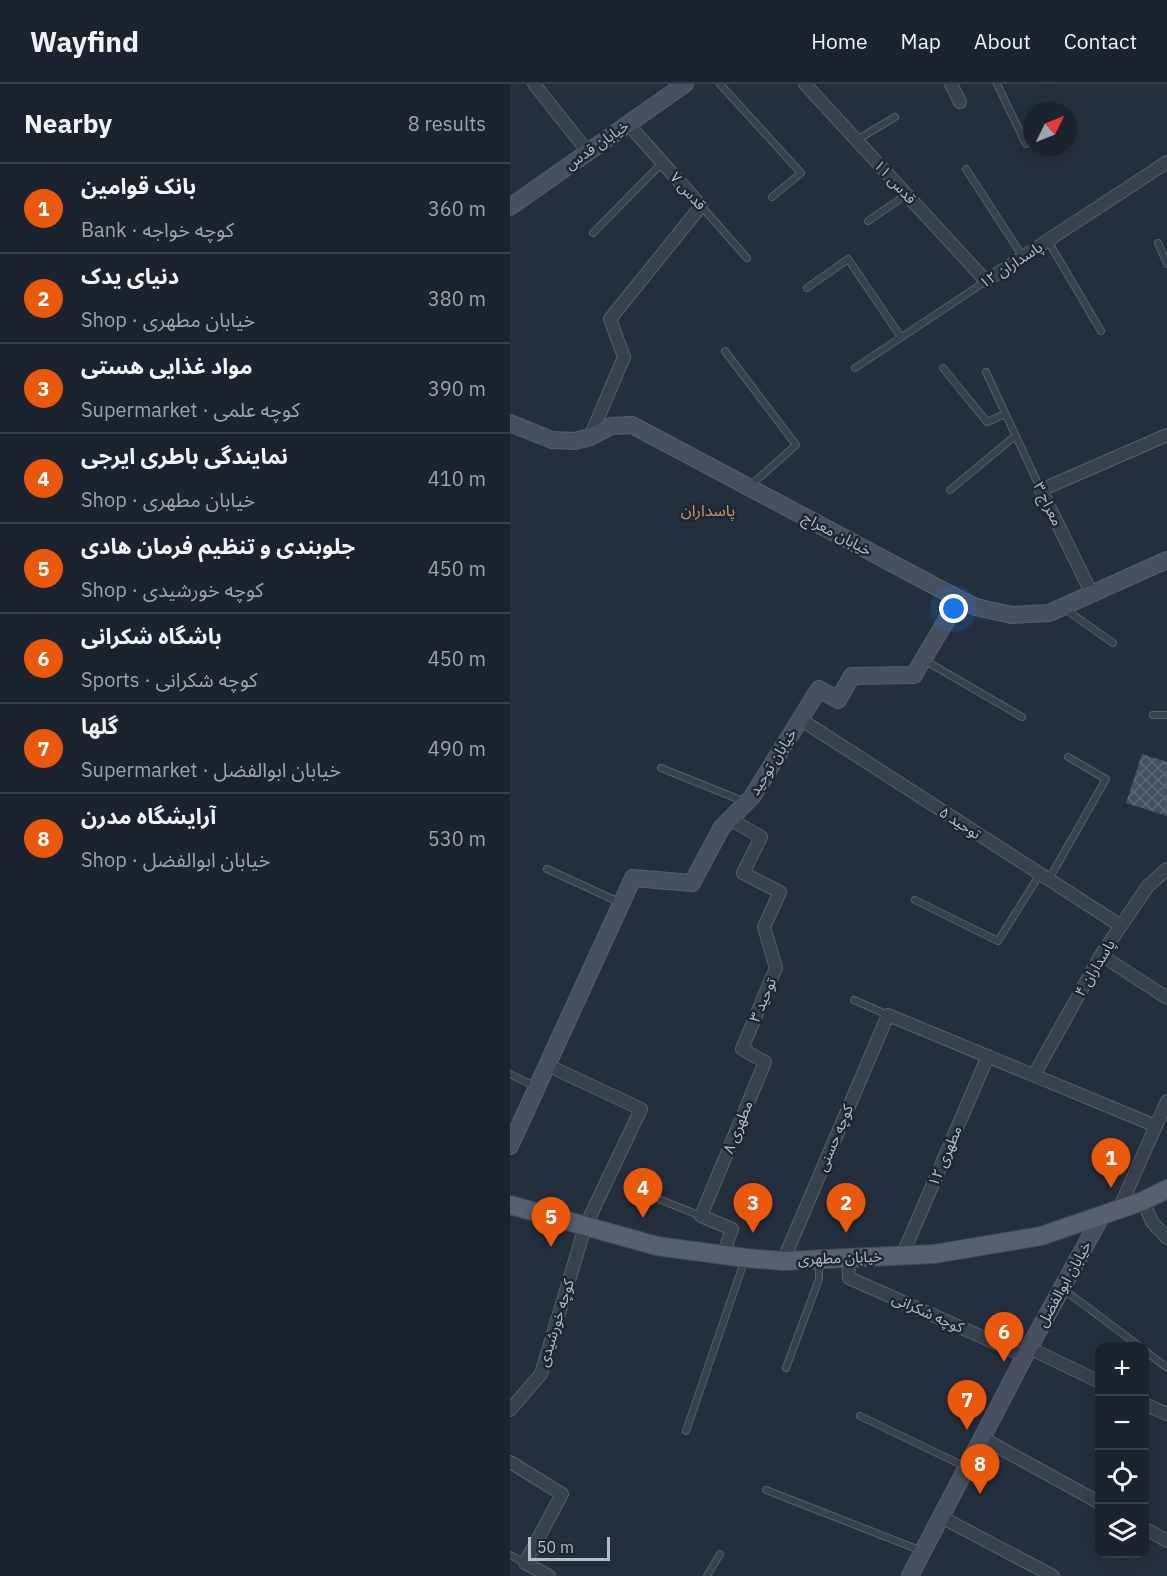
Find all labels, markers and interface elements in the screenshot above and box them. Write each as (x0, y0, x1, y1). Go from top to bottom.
text: Wayfind (30, 23, 139, 60)
text: Home (811, 27, 868, 55)
text: Map (901, 27, 941, 55)
text: About (974, 27, 1031, 55)
text: Contact (1064, 27, 1137, 55)
north arrow (1023, 102, 1077, 156)
text: Nearby (24, 106, 112, 140)
text: 8 results (408, 110, 486, 137)
street label: خیابان قدس (561, 116, 633, 174)
street label: قدس ۱۱ (870, 156, 921, 208)
street label: قدس ۷ (666, 168, 711, 214)
text: بانک قوامین (81, 171, 196, 200)
text: 1 (38, 195, 50, 222)
text: 360 m (428, 195, 486, 222)
text: Bank · کوچه خواجه (81, 216, 234, 243)
street label: پاسداران ۱۲ (975, 237, 1047, 293)
text: دنیای یدک (81, 261, 179, 290)
text: 2 (38, 285, 50, 312)
text: 380 m (428, 285, 486, 312)
text: Shop · خیابان مطهری (81, 306, 255, 333)
text: مواد غذایی هستی (81, 351, 253, 380)
text: 3 (38, 375, 50, 402)
text: 390 m (428, 375, 486, 402)
text: Supermarket · کوچه علمی (81, 396, 300, 423)
text: نمایندگی باطری ایرجی (81, 441, 288, 470)
text: 4 (38, 465, 50, 492)
text: 410 m (428, 465, 486, 492)
street label: معراج ۳ (1027, 479, 1067, 530)
text: Shop · خیابان مطهری (81, 486, 255, 513)
district label: پاسداران (681, 500, 735, 521)
street label: خیابان معراج (798, 507, 875, 562)
text: جلوبندی و تنظیم فرمان هادی (81, 531, 355, 560)
text: 5 (38, 555, 50, 582)
text: 450 m (428, 555, 486, 582)
text: Shop · کوچه خورشیدی (81, 576, 264, 603)
your location (939, 594, 968, 623)
text: باشگاه شکرانی (81, 621, 222, 650)
text: 6 (38, 645, 50, 672)
text: 450 m (428, 645, 486, 672)
text: Sports · کوچه شکرانی (81, 666, 258, 693)
text: گلها (81, 711, 118, 740)
street label: خیابان توحید (745, 725, 801, 799)
text: 7 (38, 735, 50, 762)
text: 490 m (428, 735, 486, 762)
text: Supermarket · خیابان ابوالفضل (81, 756, 341, 783)
text: آرایشگاه مدرن (81, 801, 216, 830)
street label: توحید ۵ (936, 802, 985, 843)
text: 8 (38, 825, 50, 852)
text: 530 m (428, 825, 486, 852)
text: Shop · خیابان ابوالفضل (81, 846, 270, 873)
street label: پاسداران ۴ (1070, 936, 1120, 1000)
street label: توحید ۳ (745, 975, 780, 1025)
street label: مطهری ۸ (718, 1097, 757, 1156)
street label: کوچه حسنی (812, 1101, 858, 1174)
street label: مطهری ۱۲ (923, 1123, 966, 1189)
pin: 1 (1092, 1138, 1130, 1188)
pin: 4 (624, 1168, 662, 1218)
pin: 3 (734, 1184, 772, 1233)
pin: 2 (826, 1184, 866, 1233)
pin: 5 (532, 1198, 570, 1247)
street label: خیابان ابوالفضل (1032, 1237, 1095, 1330)
street label: خیابان مطهری (797, 1247, 883, 1268)
street label: کوچه خورشیدی (533, 1276, 579, 1369)
street label: کوچه شکرانی (889, 1288, 968, 1338)
pin: 6 (984, 1312, 1024, 1362)
map controls (1095, 1342, 1149, 1558)
button: + (1095, 1342, 1149, 1396)
pin: 7 (948, 1380, 986, 1430)
button: − (1095, 1396, 1149, 1450)
pin: 8 (960, 1444, 1000, 1494)
button: locate (1095, 1450, 1149, 1504)
button: layers (1095, 1504, 1149, 1558)
scale bar (528, 1534, 610, 1562)
text: 50 m (537, 1537, 574, 1557)

